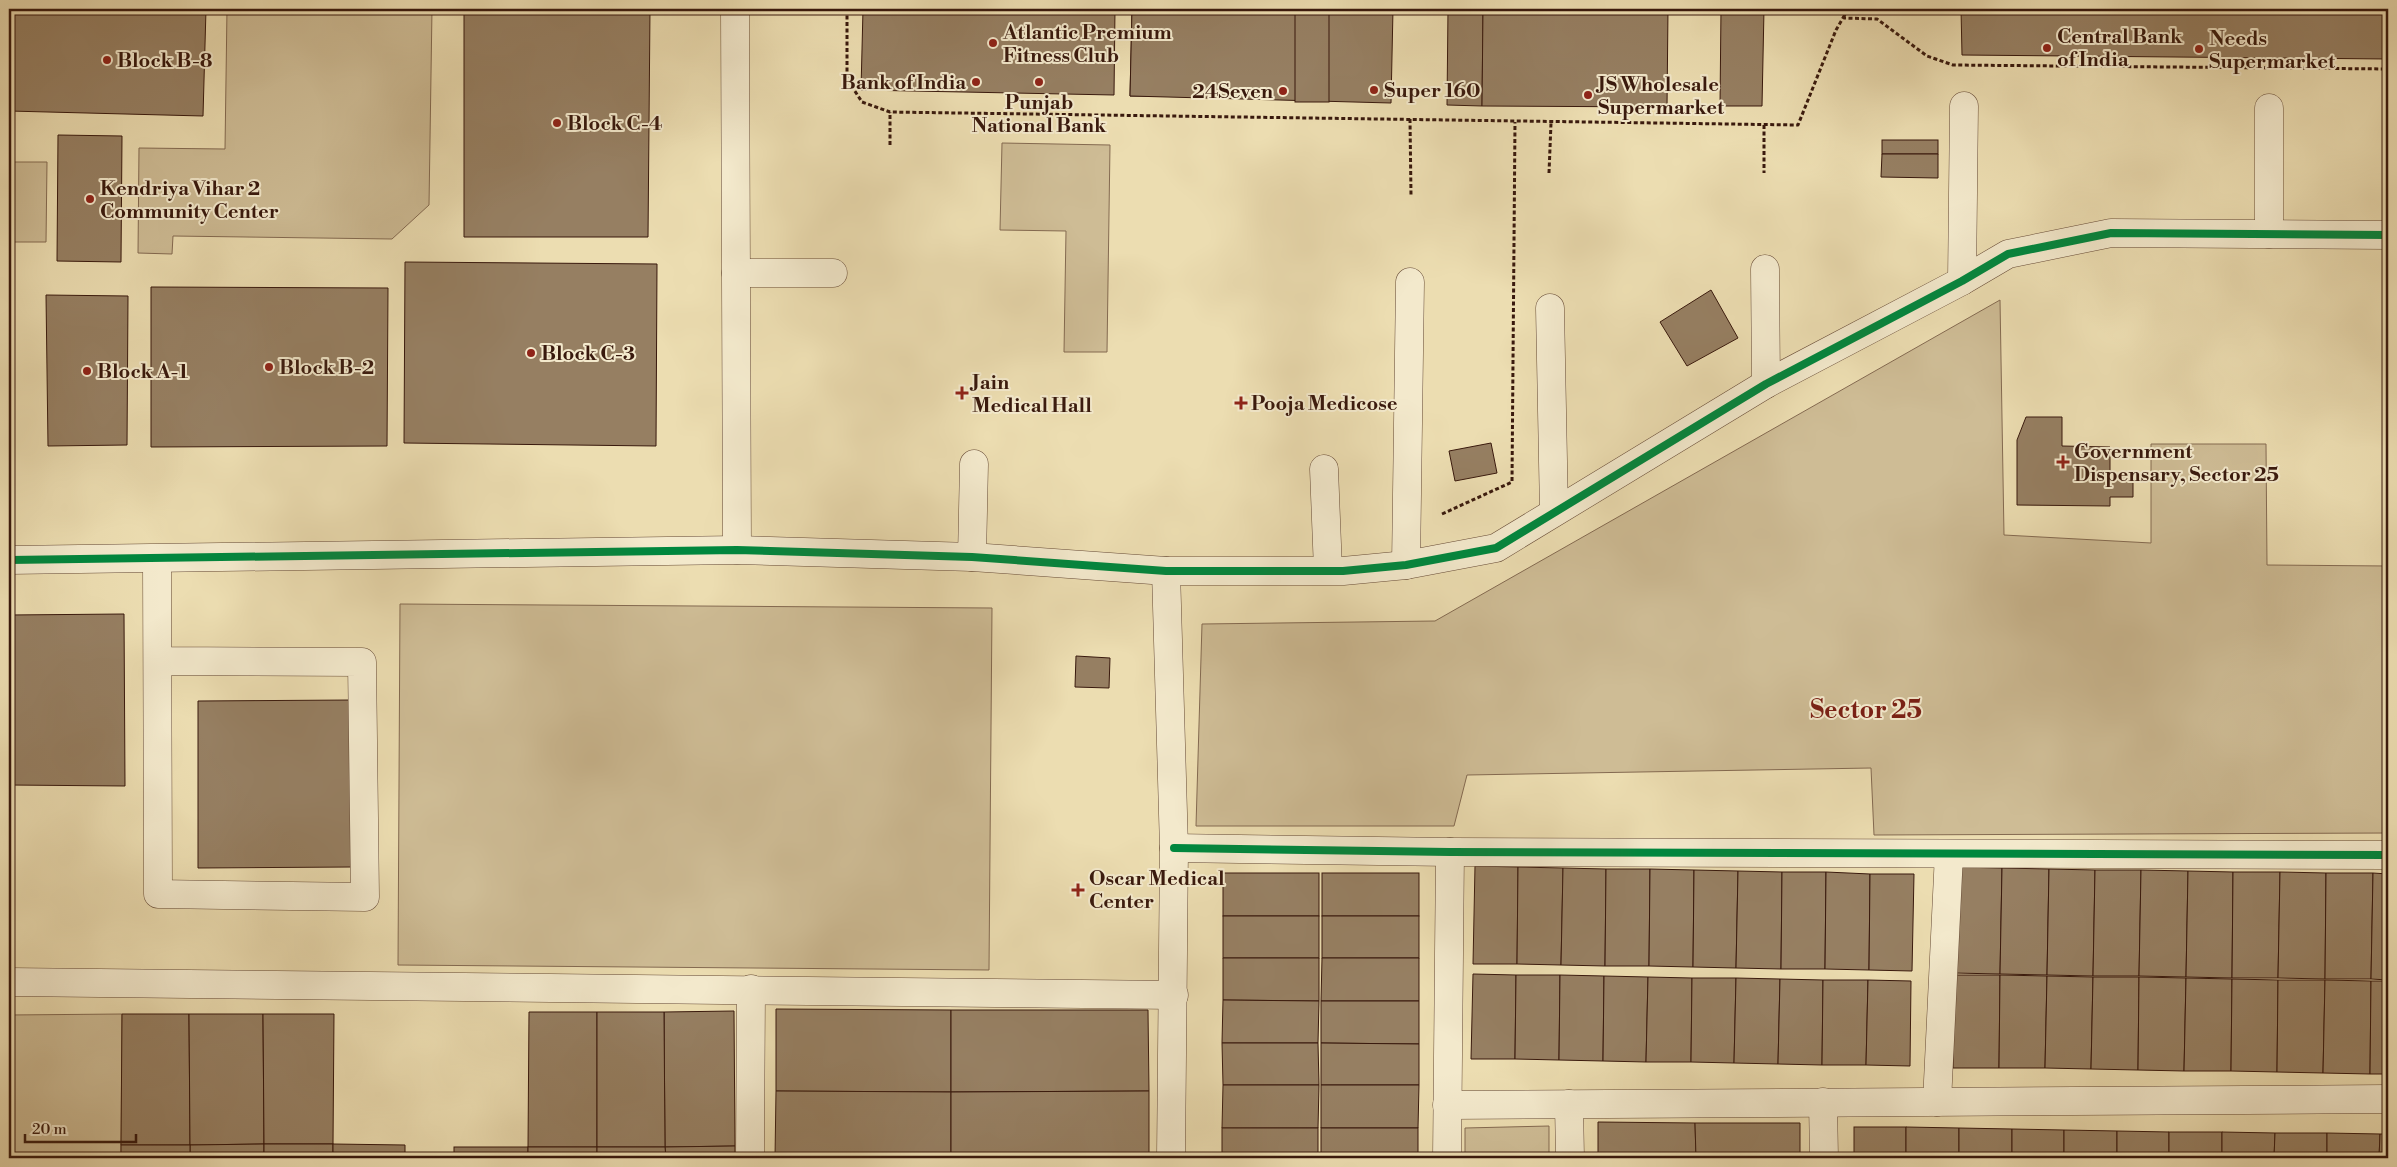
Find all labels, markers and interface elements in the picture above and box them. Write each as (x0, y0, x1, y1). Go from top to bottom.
place label: Atlantic Premium Fitness Club (1002, 21, 1172, 69)
place label: Central Bank of India (2057, 25, 2183, 73)
place label: Needs Supermarket (2209, 27, 2336, 75)
marker: Atlantic Premium Fitness Club (987, 37, 999, 49)
marker: Central Bank of India (2041, 42, 2053, 54)
marker: Needs Supermarket (2193, 43, 2205, 55)
place label: Block B-8 (117, 49, 213, 74)
marker: Block B-8 (101, 54, 113, 66)
place label: Bank of India (841, 71, 966, 96)
place label: JS Wholesale Supermarket (1595, 73, 1725, 121)
marker: Bank of India (970, 76, 982, 88)
marker: Punjab National Bank (1033, 76, 1045, 88)
place label: Super 160 (1384, 79, 1480, 104)
place label: 24Seven (1192, 80, 1274, 105)
marker: Super 160 (1368, 84, 1380, 96)
marker: 24Seven (1277, 85, 1289, 97)
marker: JS Wholesale Supermarket (1582, 89, 1594, 101)
place label: Punjab National Bank (972, 91, 1107, 139)
place label: Block C-4 (567, 112, 662, 137)
marker: Block C-4 (551, 117, 563, 129)
place label: Kendriya Vihar 2 Community Center (100, 177, 279, 225)
marker: Kendriya Vihar 2 Community Center (84, 193, 96, 205)
place label: Block C-3 (541, 342, 635, 367)
marker: Block C-3 (525, 347, 537, 359)
place label: Block B-2 (279, 356, 374, 381)
place label: Block A-1 (97, 360, 188, 385)
marker: Block B-2 (263, 361, 275, 373)
marker: Block A-1 (81, 365, 93, 377)
place label: Jain Medical Hall (969, 371, 1092, 419)
marker: Jain Medical Hall (956, 387, 968, 399)
place label: Pooja Medicose (1251, 392, 1398, 417)
marker: Pooja Medicose (1235, 397, 1247, 409)
place label: Government Dispensary, Sector 25 (2074, 440, 2279, 488)
marker: Government Dispensary, Sector 25 (2056, 455, 2070, 469)
district label: Sector 25 (1810, 695, 1922, 726)
place label: Oscar Medical Center (1089, 867, 1225, 915)
marker: Oscar Medical Center (1071, 883, 1085, 897)
scale bar (25, 1112, 136, 1144)
text: 20 m (32, 1120, 67, 1139)

